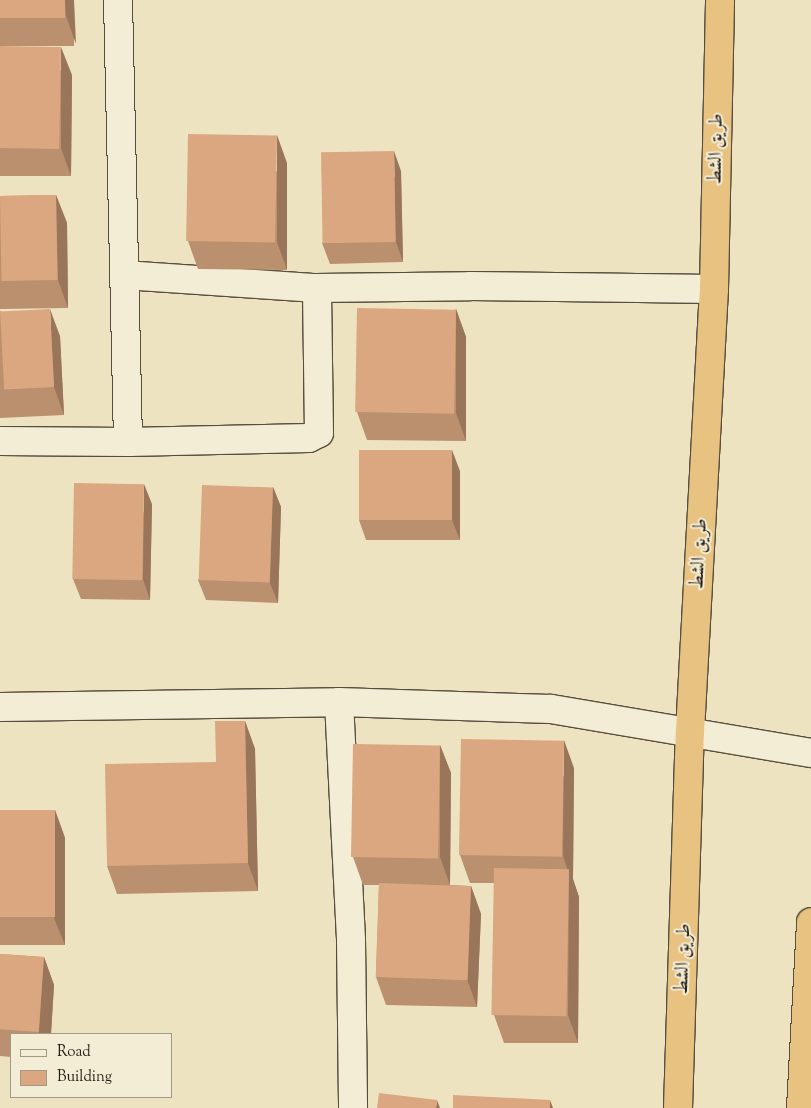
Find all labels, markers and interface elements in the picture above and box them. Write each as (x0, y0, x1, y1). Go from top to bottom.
street label: طريق الشط (705, 113, 729, 185)
street label: طريق الشط (687, 518, 713, 590)
street label: طريق الشط (671, 923, 697, 995)
legend (10, 1033, 172, 1098)
text: Road (57, 1042, 91, 1063)
text: Building (57, 1067, 112, 1088)

